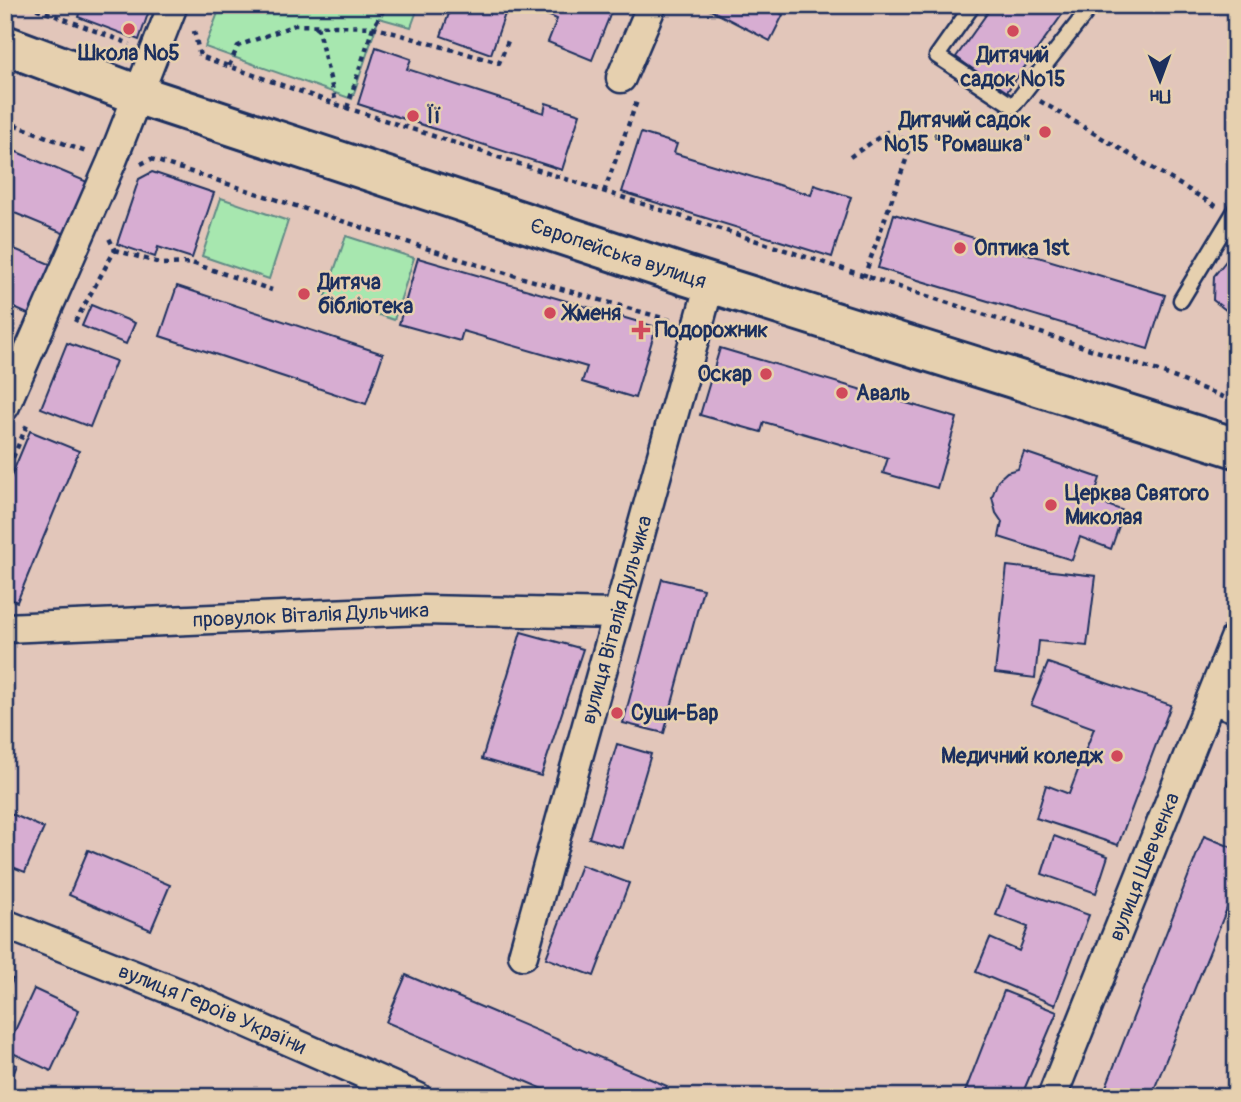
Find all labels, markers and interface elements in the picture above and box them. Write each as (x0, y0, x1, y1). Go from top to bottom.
marker: Школа №5 (121, 21, 137, 37)
marker: Дитячий садок №15 (1005, 23, 1021, 39)
place label: Школа №5 (77, 40, 180, 67)
place label: Дитячий садок №15 (960, 42, 1065, 93)
north arrow (1126, 46, 1196, 116)
text: Пн (1150, 84, 1171, 108)
place label: Її (426, 103, 441, 130)
place label: Дитячий садок №15 "Ромашка" (884, 107, 1031, 158)
marker: Її (405, 108, 421, 124)
marker: Дитячий садок №15 "Ромашка" (1037, 124, 1053, 140)
street label: Європейська вулиця (527, 212, 710, 295)
place label: Оптика 1st (974, 235, 1070, 262)
marker: Оптика 1st (952, 240, 968, 256)
place label: Дитяча бібліотека (316, 269, 414, 320)
marker: Дитяча бібліотека (296, 286, 312, 302)
place label: Жменя (560, 300, 621, 327)
marker: Жменя (542, 305, 558, 321)
place label: Подорожник (655, 317, 768, 344)
marker: Подорожник (633, 322, 649, 338)
place label: Оскар (697, 361, 752, 388)
marker: Оскар (758, 366, 774, 382)
place label: Аваль (856, 380, 910, 407)
marker: Аваль (834, 385, 850, 401)
place label: Церква Святого Миколая (1065, 480, 1210, 531)
marker: Церква Святого Миколая (1043, 497, 1059, 513)
street label: вулиця Віталія Дульчика (574, 512, 658, 727)
street label: провулок Віталія Дульчика (192, 596, 429, 633)
place label: Суши-Бар (631, 700, 718, 727)
marker: Суши-Бар (609, 705, 625, 721)
place label: Медичний коледж (941, 743, 1104, 770)
marker: Медичний коледж (1109, 748, 1125, 764)
street label: вулиця Шевченка (1102, 789, 1186, 945)
street label: вулиця Героїв України (115, 957, 310, 1060)

